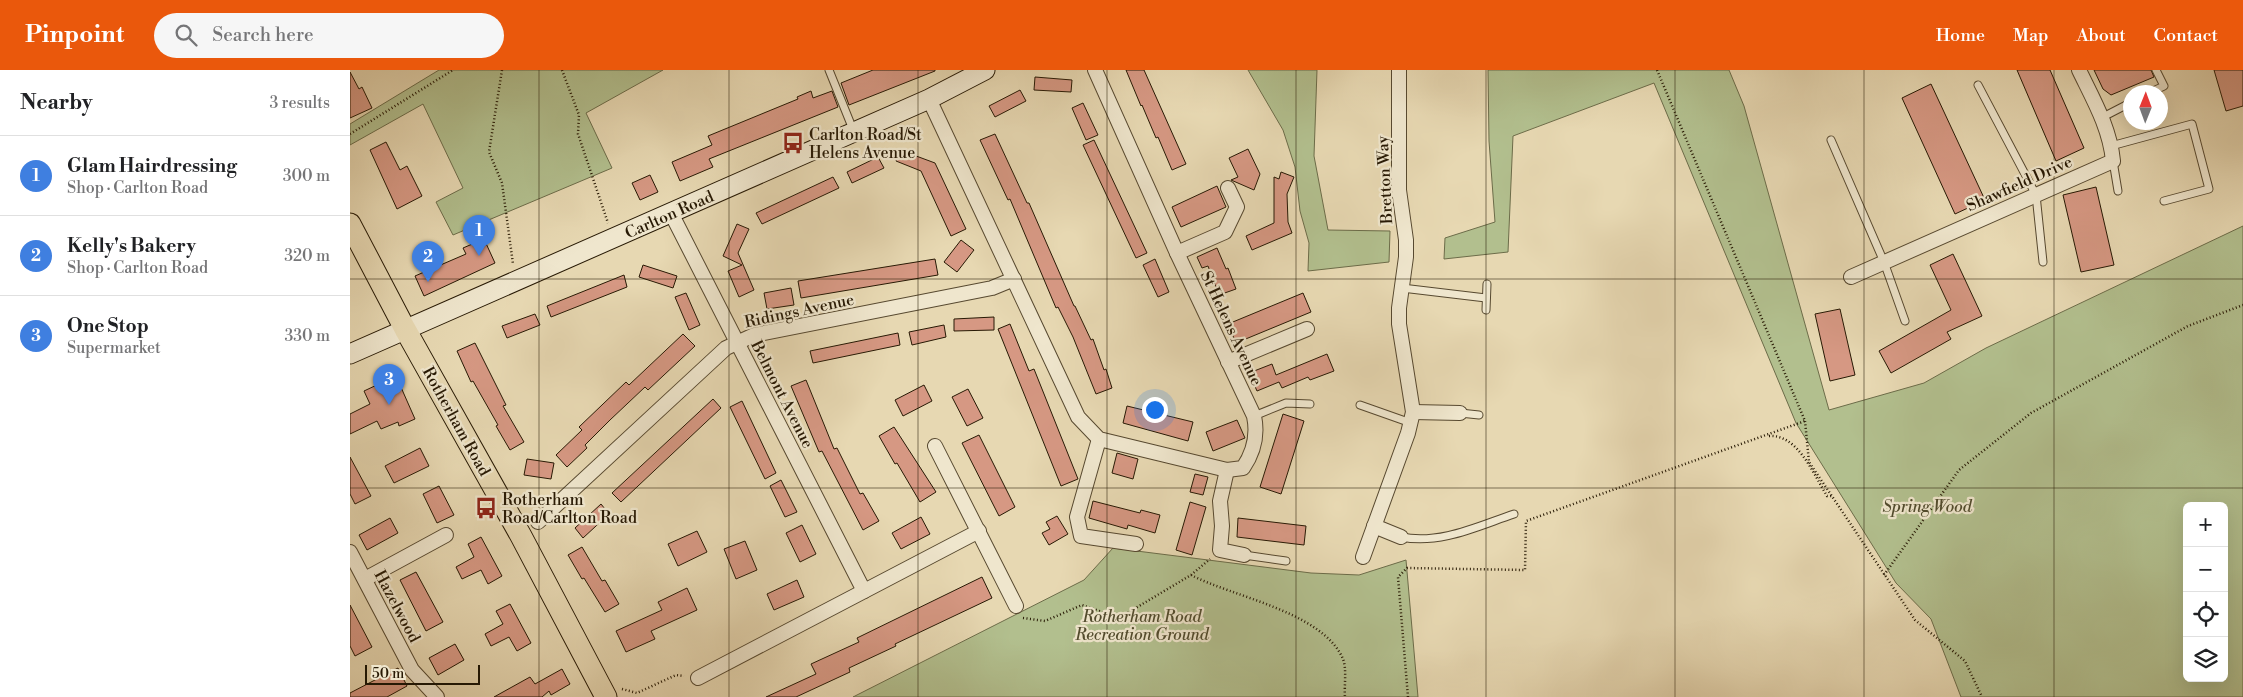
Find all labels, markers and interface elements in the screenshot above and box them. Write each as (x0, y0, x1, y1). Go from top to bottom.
search box (154, 13, 504, 58)
text: Pinpoint (25, 20, 124, 50)
icon: search (172, 21, 200, 49)
text: Search here (212, 23, 314, 47)
text: Home (1936, 24, 1985, 47)
text: Map (2013, 24, 2049, 47)
text: About (2077, 24, 2126, 47)
text: Contact (2154, 24, 2218, 47)
north arrow (2123, 85, 2168, 130)
text: Nearby (20, 90, 93, 116)
text: 3 results (269, 93, 330, 113)
place label: Carlton Road/St Helens Avenue (809, 125, 922, 163)
bus stop icon: Carlton Road/St Helens Avenue (780, 130, 806, 156)
street label: Bretton Way (1373, 135, 1397, 226)
street label: Shawfield Drive (1964, 152, 2075, 216)
text: Glam Hairdressing (67, 154, 237, 178)
text: 1 (32, 166, 40, 186)
text: 300 m (283, 166, 330, 186)
text: Shop · Carlton Road (67, 178, 208, 198)
street label: Carlton Road (622, 186, 717, 243)
pin: 1 (463, 215, 495, 256)
text: Kelly's Bakery (67, 234, 196, 258)
pin: 2 (412, 241, 444, 282)
text: 2 (31, 246, 41, 266)
text: 320 m (284, 246, 330, 266)
text: Shop · Carlton Road (67, 258, 208, 278)
street label: St Helens Avenue (1196, 268, 1266, 389)
street label: Ridings Avenue (743, 290, 856, 332)
text: One Stop (67, 314, 149, 338)
text: 3 (31, 326, 41, 346)
text: 330 m (284, 326, 330, 346)
street label: Belmont Avenue (746, 336, 818, 452)
text: Supermarket (67, 338, 161, 358)
street label: Rotherham Road (418, 363, 494, 480)
pin: 3 (373, 364, 405, 405)
your location (1142, 397, 1168, 423)
place label: Rotherham Road/Carlton Road (502, 490, 637, 528)
bus stop icon: Rotherham Road/Carlton Road (473, 495, 499, 521)
park label: Spring Wood (1882, 497, 1973, 517)
map controls (2183, 502, 2228, 682)
button: + (2183, 502, 2228, 547)
button: − (2183, 547, 2228, 592)
street label: Hazelwood (370, 567, 425, 646)
button: locate (2183, 592, 2228, 637)
park label: Rotherham Road Recreation Ground (1074, 607, 1210, 645)
button: layers (2183, 637, 2228, 682)
scale bar (365, 662, 480, 685)
text: 50 m (372, 665, 404, 683)

